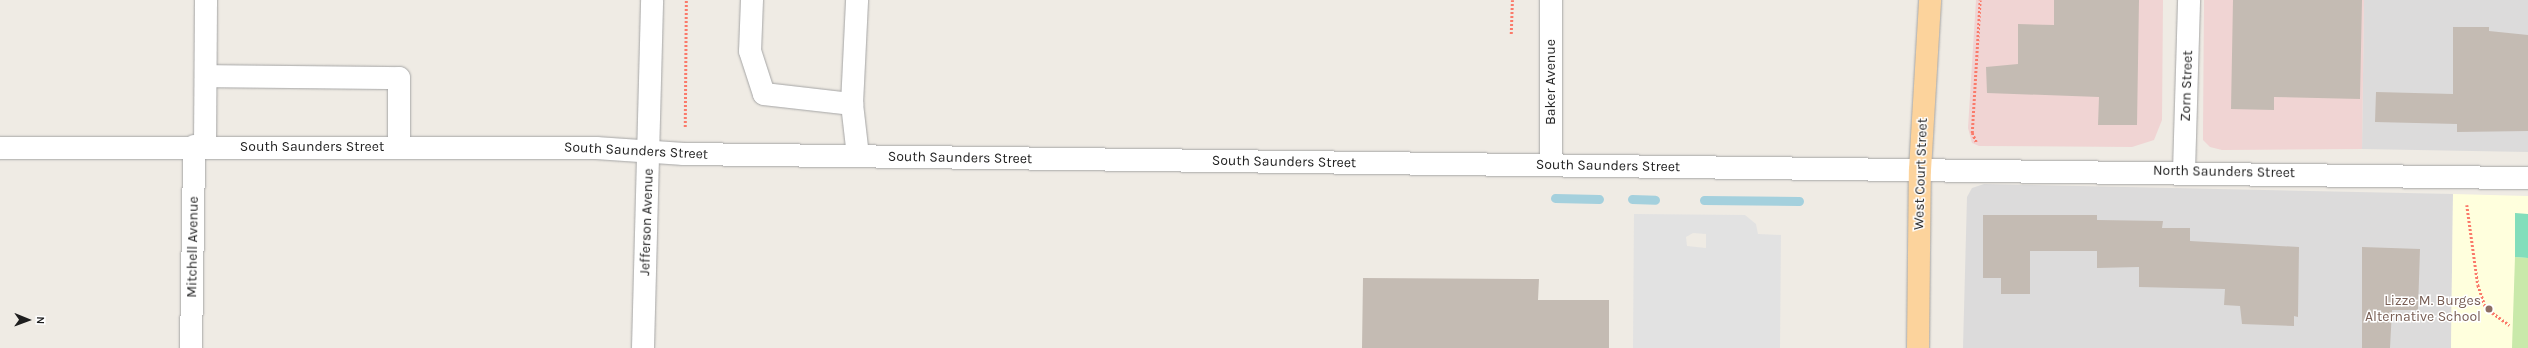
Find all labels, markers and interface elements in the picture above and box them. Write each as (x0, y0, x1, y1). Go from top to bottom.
street label: Baker Avenue (1543, 39, 1559, 125)
street label: Zorn Street (2177, 50, 2197, 122)
street label: West Court Street (1911, 118, 1931, 230)
street label: South Saunders Street (240, 139, 384, 155)
street label: South Saunders Street (563, 139, 709, 163)
street label: South Saunders Street (888, 148, 1032, 168)
street label: South Saunders Street (1212, 152, 1356, 172)
street label: South Saunders Street (1536, 156, 1680, 176)
street label: North Saunders Street (2153, 162, 2295, 182)
street label: Jefferson Avenue (637, 168, 657, 276)
street label: Mitchell Avenue (184, 196, 202, 298)
place label: Lizze M. Burges Alternative School (2365, 293, 2481, 326)
north arrow (8, 300, 48, 340)
marker: Lizze M. Burges Alternative School (2484, 304, 2494, 314)
text: N (34, 316, 47, 324)

